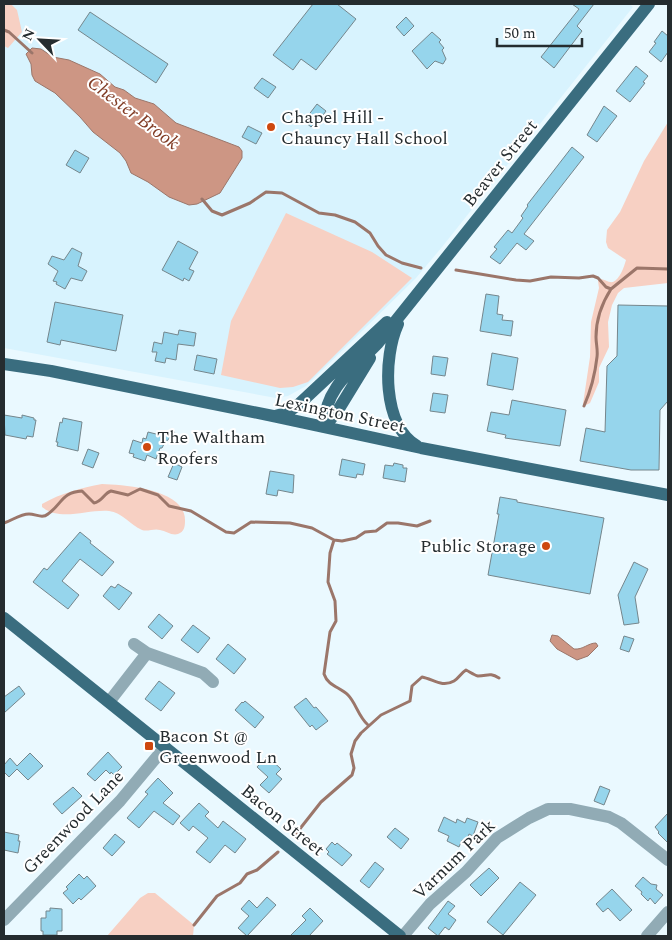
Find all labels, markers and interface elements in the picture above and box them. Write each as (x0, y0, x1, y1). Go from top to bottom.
north arrow (15, 15, 65, 65)
scale bar (497, 15, 582, 47)
text: 50 m (504, 22, 536, 45)
text: N (17, 25, 41, 44)
water label: Chester Brook (81, 69, 185, 158)
place label: Chapel Hill - Chauncy Hall School (281, 104, 448, 152)
street label: Beaver Street (457, 114, 544, 213)
marker: Chapel Hill - Chauncy Hall School (265, 121, 277, 133)
street label: Lexington Street (272, 386, 408, 441)
place label: The Waltham Roofers (157, 424, 265, 472)
marker: The Waltham Roofers (141, 441, 153, 453)
place label: Public Storage (420, 533, 536, 560)
marker: Public Storage (540, 540, 552, 552)
place label: Bacon St @ Greenwood Ln (159, 723, 277, 771)
marker: Bacon St @ Greenwood Ln (143, 740, 155, 752)
street label: Greenwood Lane (16, 764, 130, 881)
street label: Bacon Street (235, 778, 331, 863)
street label: Varnum Park (407, 813, 502, 906)

